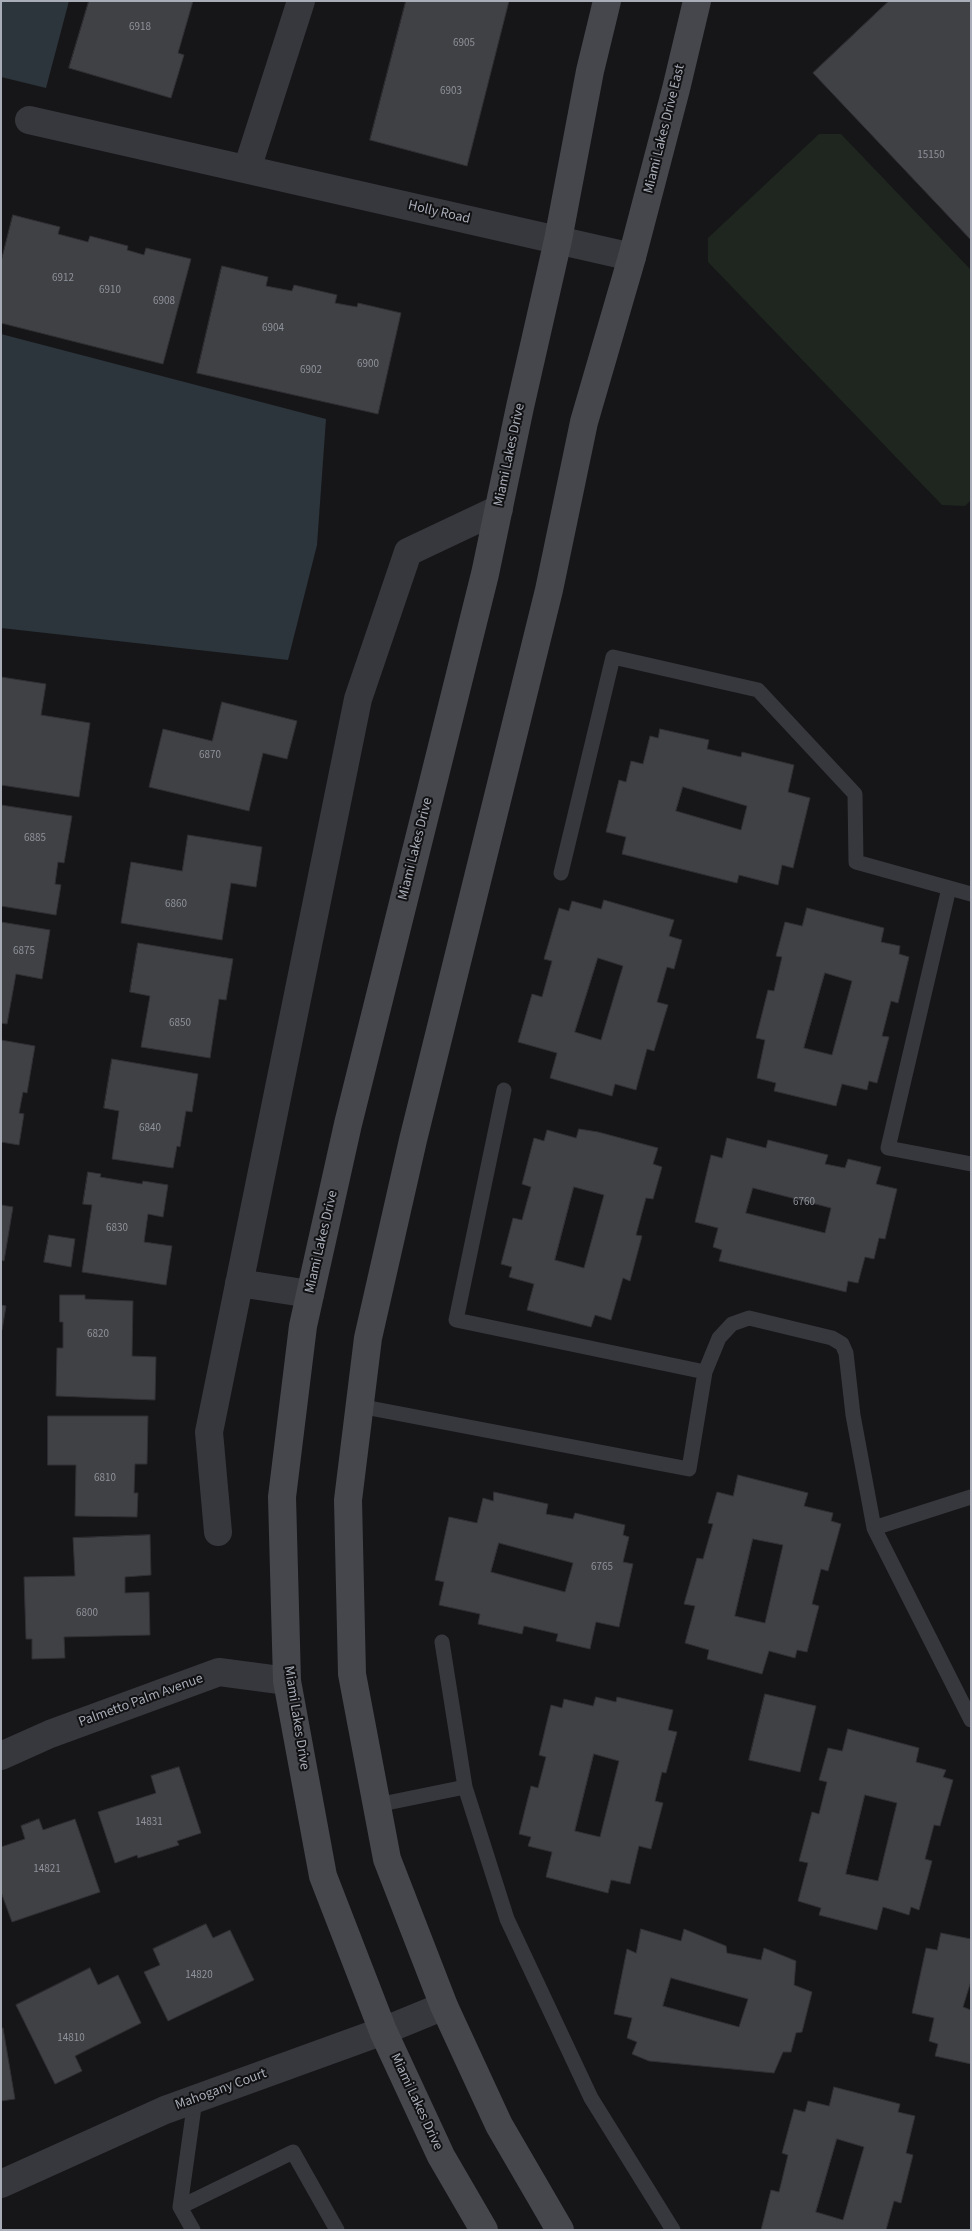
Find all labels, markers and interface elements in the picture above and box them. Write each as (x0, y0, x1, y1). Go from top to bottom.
house number: 6918 (129, 21, 151, 35)
house number: 6905 (453, 37, 475, 51)
street label: Miami Lakes Drive East (641, 63, 689, 195)
house number: 6903 (440, 85, 462, 99)
house number: 15150 (917, 149, 945, 163)
street label: Holly Road (406, 198, 472, 228)
house number: 6912 (52, 272, 74, 286)
house number: 6910 (99, 284, 121, 298)
house number: 6908 (153, 295, 175, 309)
house number: 6904 (262, 322, 284, 336)
house number: 6900 (357, 358, 379, 372)
house number: 6902 (300, 364, 322, 378)
street label: Miami Lakes Drive (491, 402, 529, 508)
house number: 6870 (199, 749, 221, 763)
street label: Miami Lakes Drive (395, 796, 437, 902)
house number: 6885 (24, 832, 46, 846)
house number: 6860 (165, 898, 187, 912)
house number: 6875 (13, 945, 35, 959)
house number: 6850 (169, 1017, 191, 1031)
house number: 6840 (139, 1122, 161, 1136)
street label: Miami Lakes Drive (302, 1189, 342, 1295)
house number: 6760 (793, 1196, 815, 1210)
house number: 6830 (106, 1222, 128, 1236)
house number: 6820 (87, 1328, 109, 1342)
house number: 6810 (94, 1472, 116, 1486)
house number: 6765 (591, 1561, 613, 1575)
house number: 6800 (76, 1607, 98, 1621)
street label: Miami Lakes Drive (279, 1665, 313, 1771)
street label: Palmetto Palm Avenue (76, 1671, 206, 1731)
house number: 14831 (135, 1816, 163, 1830)
house number: 14821 (33, 1863, 61, 1877)
house number: 14820 (185, 1969, 213, 1983)
house number: 14810 (57, 2032, 85, 2046)
street label: Miami Lakes Drive (386, 2051, 446, 2153)
street label: Mahogany Court (173, 2066, 269, 2114)

